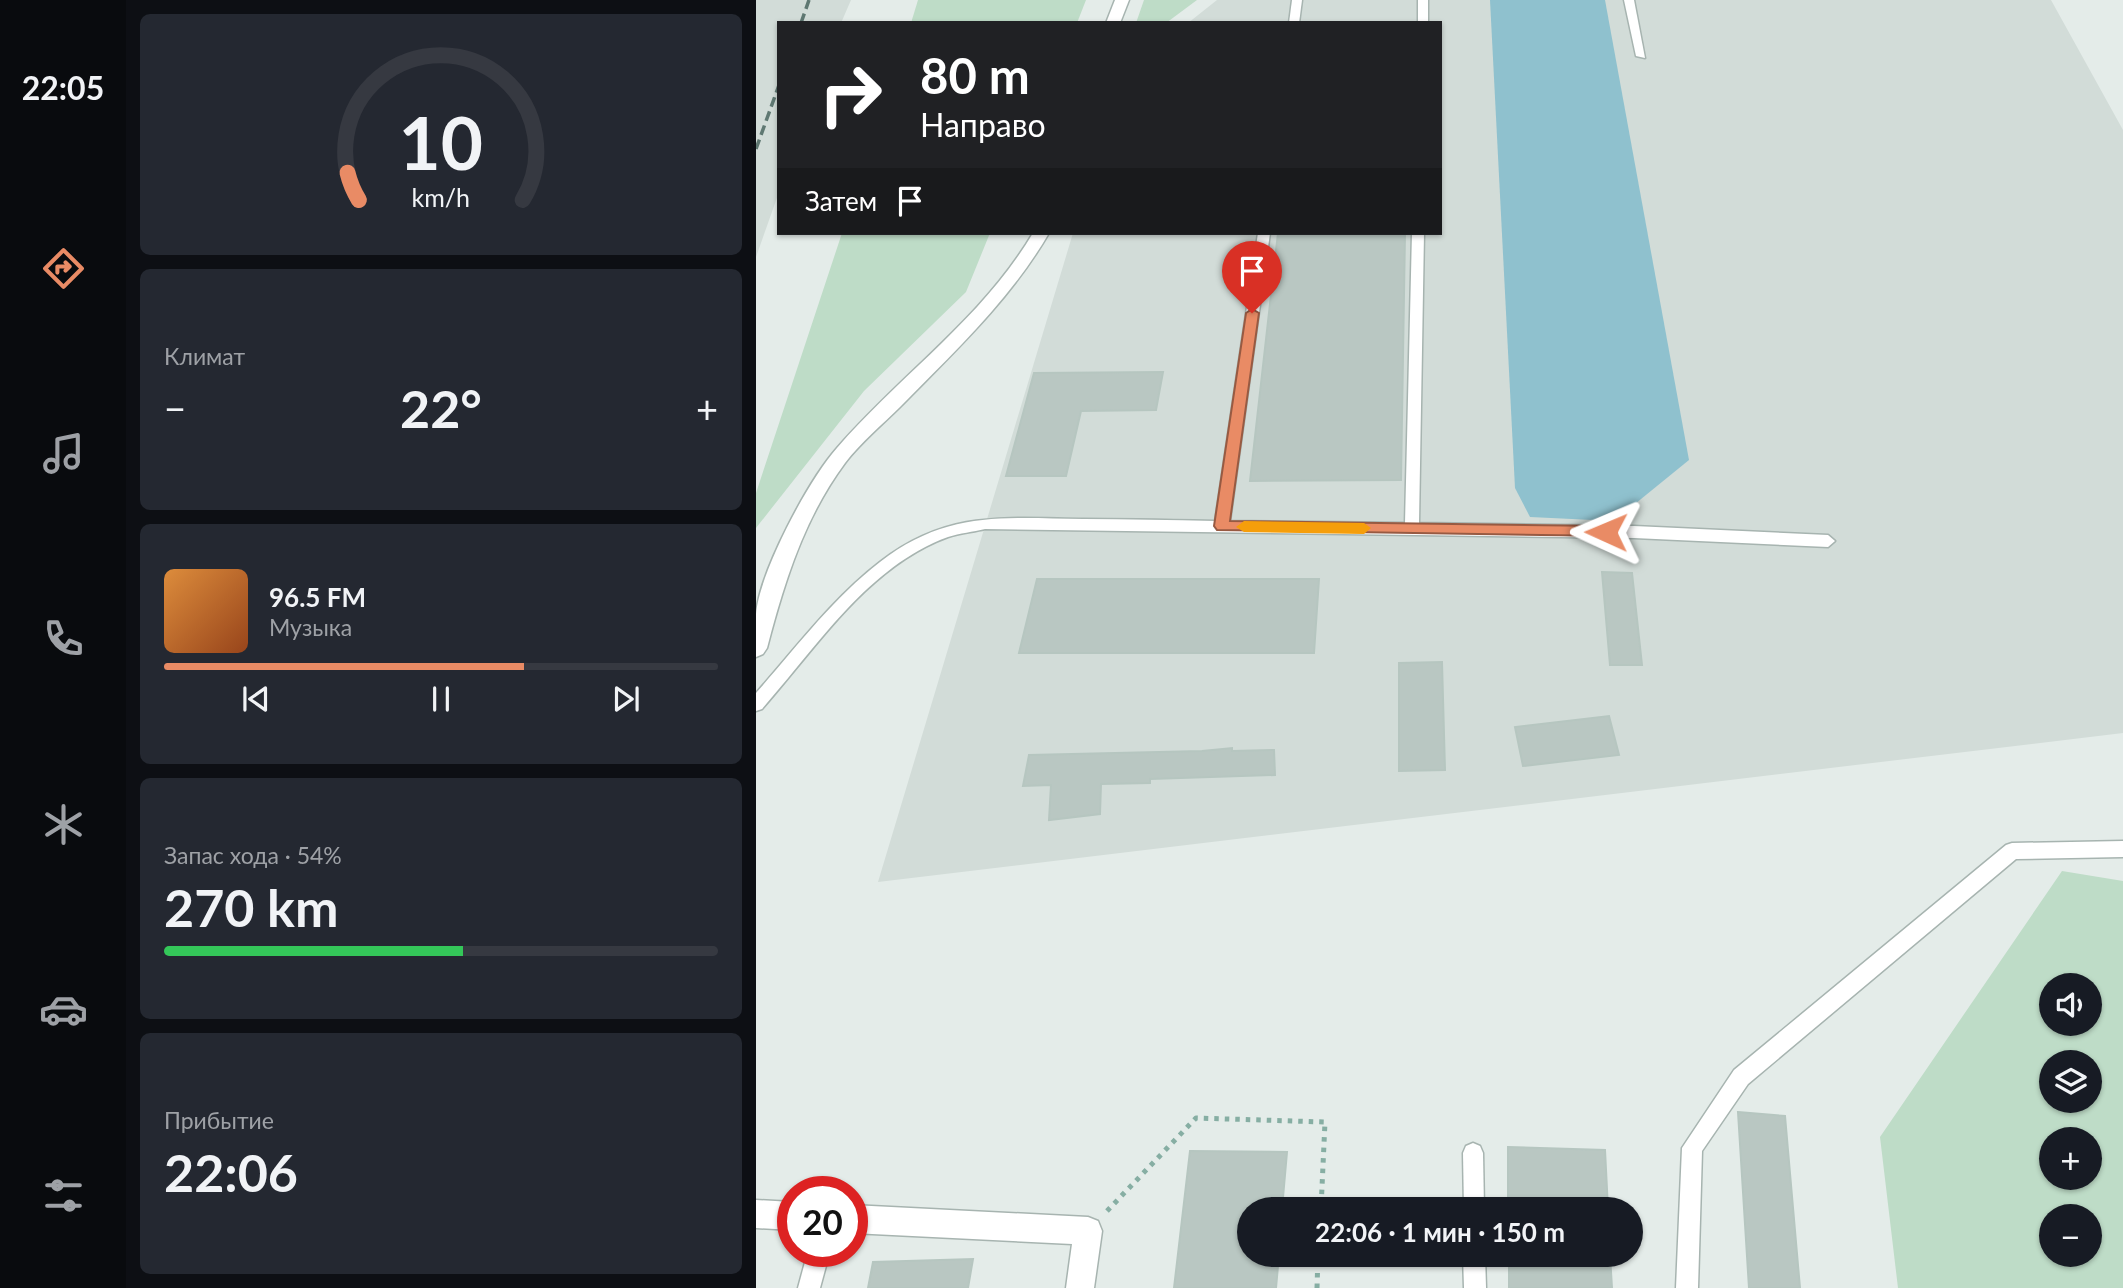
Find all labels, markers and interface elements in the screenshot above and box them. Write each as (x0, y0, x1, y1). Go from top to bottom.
text: 80 m (920, 46, 1030, 104)
icon: right (805, 49, 896, 140)
text: 22:05 (22, 68, 104, 107)
text: 10 (399, 99, 483, 187)
text: Направо (920, 105, 1046, 144)
text: km/h (412, 182, 470, 212)
icon: arrive (891, 182, 929, 220)
text: Затем (805, 185, 877, 217)
pin (1222, 241, 1282, 313)
icon: directions (39, 244, 88, 293)
icon: arrive (1233, 252, 1271, 290)
text: Климат (164, 342, 245, 370)
text: 22° (400, 377, 482, 439)
text: − (164, 385, 186, 431)
text: + (696, 385, 718, 431)
icon: music (39, 429, 88, 478)
position arrow (1569, 495, 1643, 569)
text: 96.5 FM (269, 581, 366, 613)
text: Музыка (269, 613, 352, 641)
icon: phone (39, 614, 88, 663)
icon: previous (237, 680, 275, 718)
icon: pause (422, 680, 460, 718)
icon: next (607, 680, 645, 718)
icon: climate (39, 800, 88, 849)
text: Запас хода · 54% (164, 841, 342, 869)
text: 270 km (164, 876, 338, 938)
map controls (2039, 973, 2102, 1267)
button: sound (2039, 973, 2102, 1036)
icon: car (39, 985, 88, 1034)
button: layers (2039, 1050, 2102, 1113)
text: Прибытие (164, 1106, 274, 1134)
button: + (2039, 1127, 2102, 1190)
text: 22:06 (164, 1141, 298, 1203)
icon: filters (39, 1171, 88, 1220)
speed limit sign: 20 (777, 1176, 868, 1267)
button: − (2039, 1204, 2102, 1267)
text: 22:06 · 1 мин · 150 m (1315, 1216, 1565, 1248)

